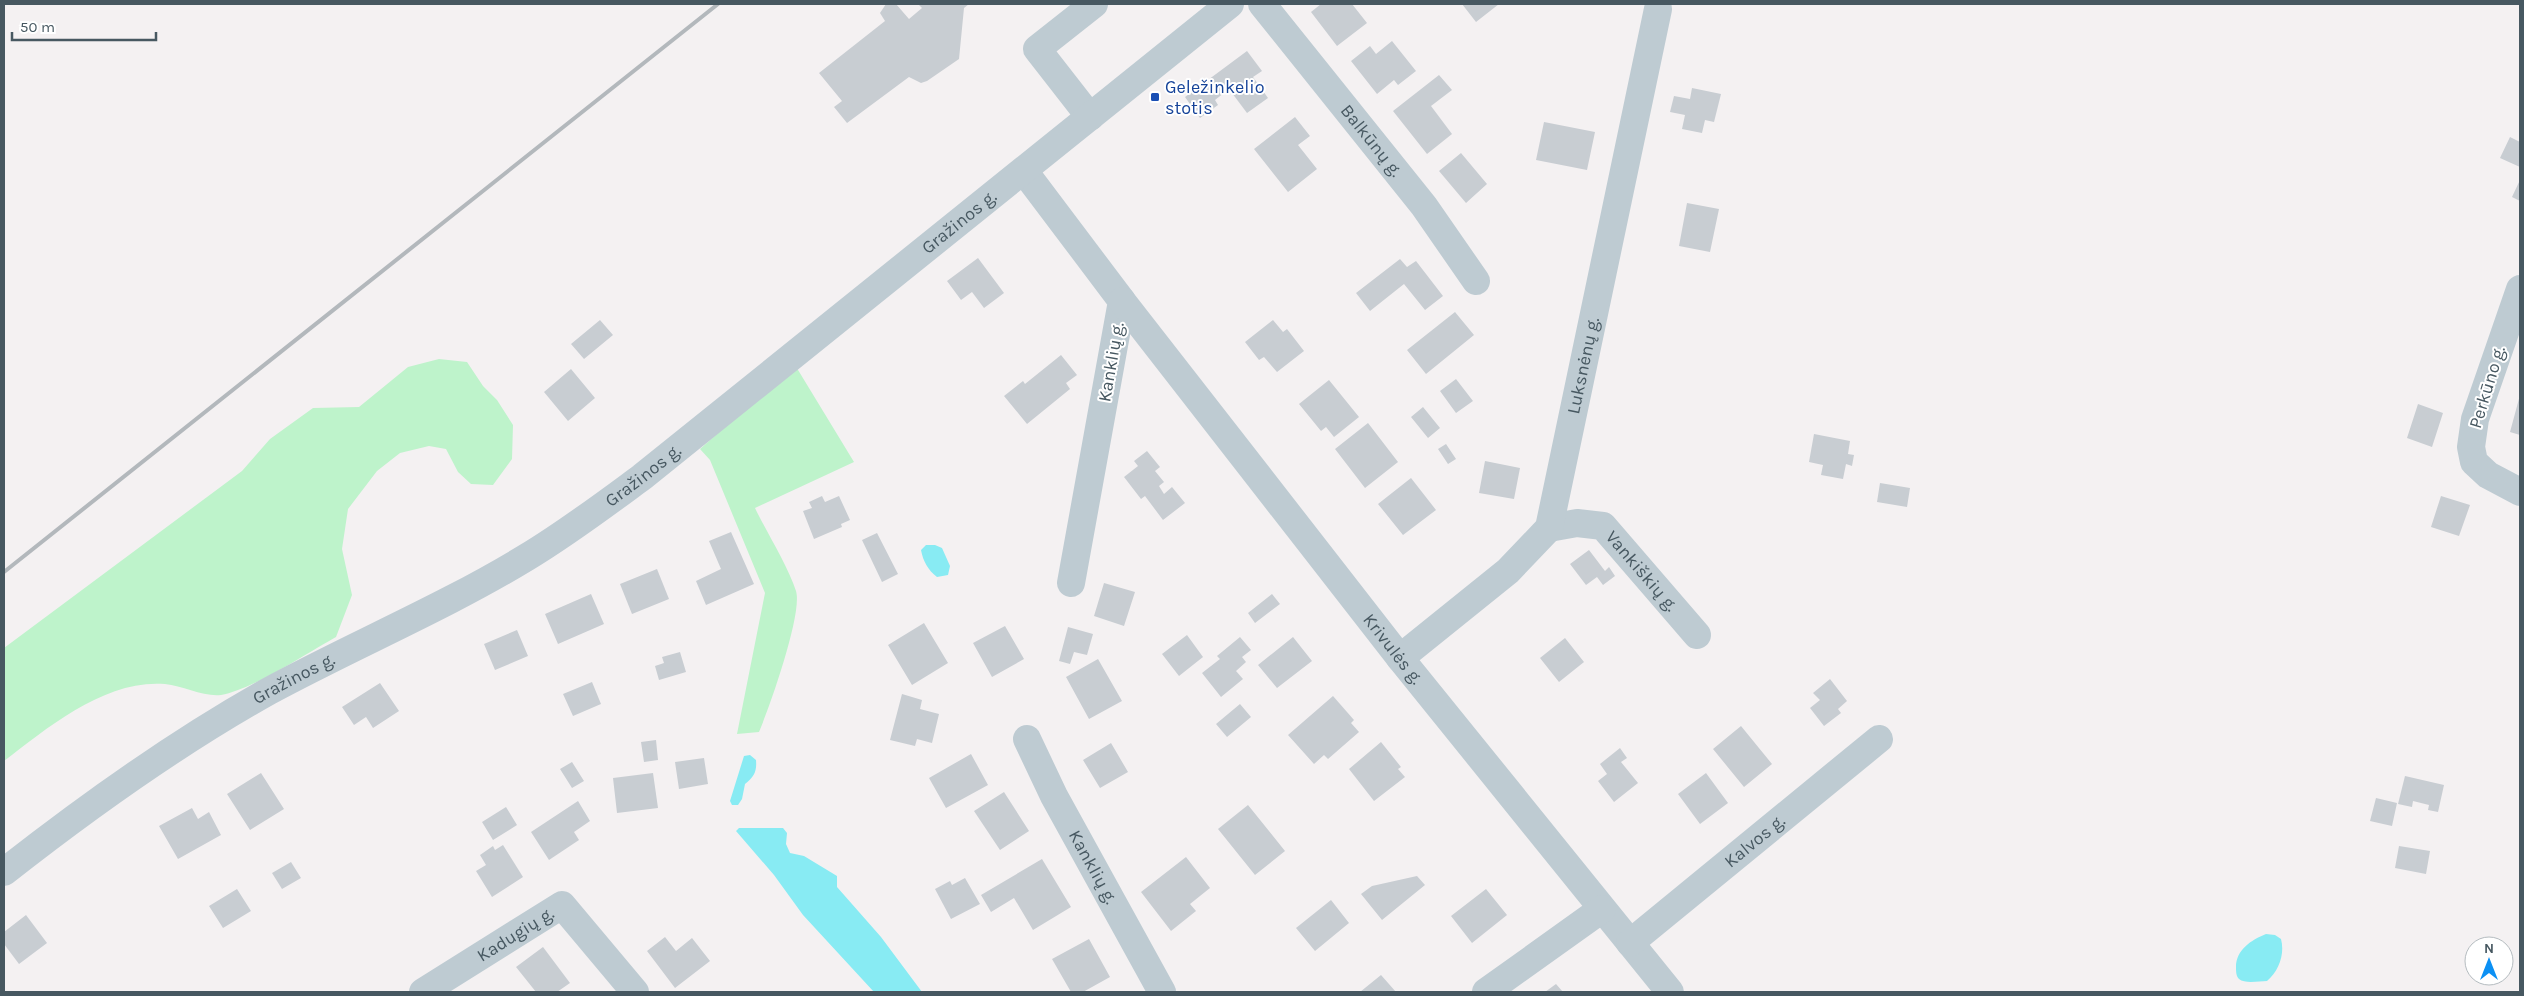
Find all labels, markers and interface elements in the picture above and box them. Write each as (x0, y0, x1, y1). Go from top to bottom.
scale bar (12, 10, 156, 42)
text: 50 m (20, 18, 55, 36)
place label: Geležinkelio stotis (1165, 76, 1265, 119)
marker: Geležinkelio stotis (1149, 91, 1161, 103)
street label: Balkūnų g. (1336, 100, 1407, 181)
street label: Gražinos g. (917, 185, 1001, 259)
street label: Luksnėnų g. (1562, 315, 1604, 416)
street label: Kanklių g. (1093, 320, 1129, 404)
street label: Perkūno g. (2464, 343, 2510, 431)
street label: Gražinos g. (601, 439, 685, 511)
street label: Vankiškių g. (1601, 526, 1683, 616)
street label: Krivulės g. (1358, 609, 1428, 689)
street label: Gražinos g. (249, 648, 338, 709)
street label: Kalvos g. (1720, 810, 1789, 872)
street label: Kanklių g. (1064, 826, 1122, 908)
street label: Kadugių g. (473, 902, 558, 966)
north arrow (2464, 936, 2514, 986)
text: N (2484, 940, 2494, 957)

